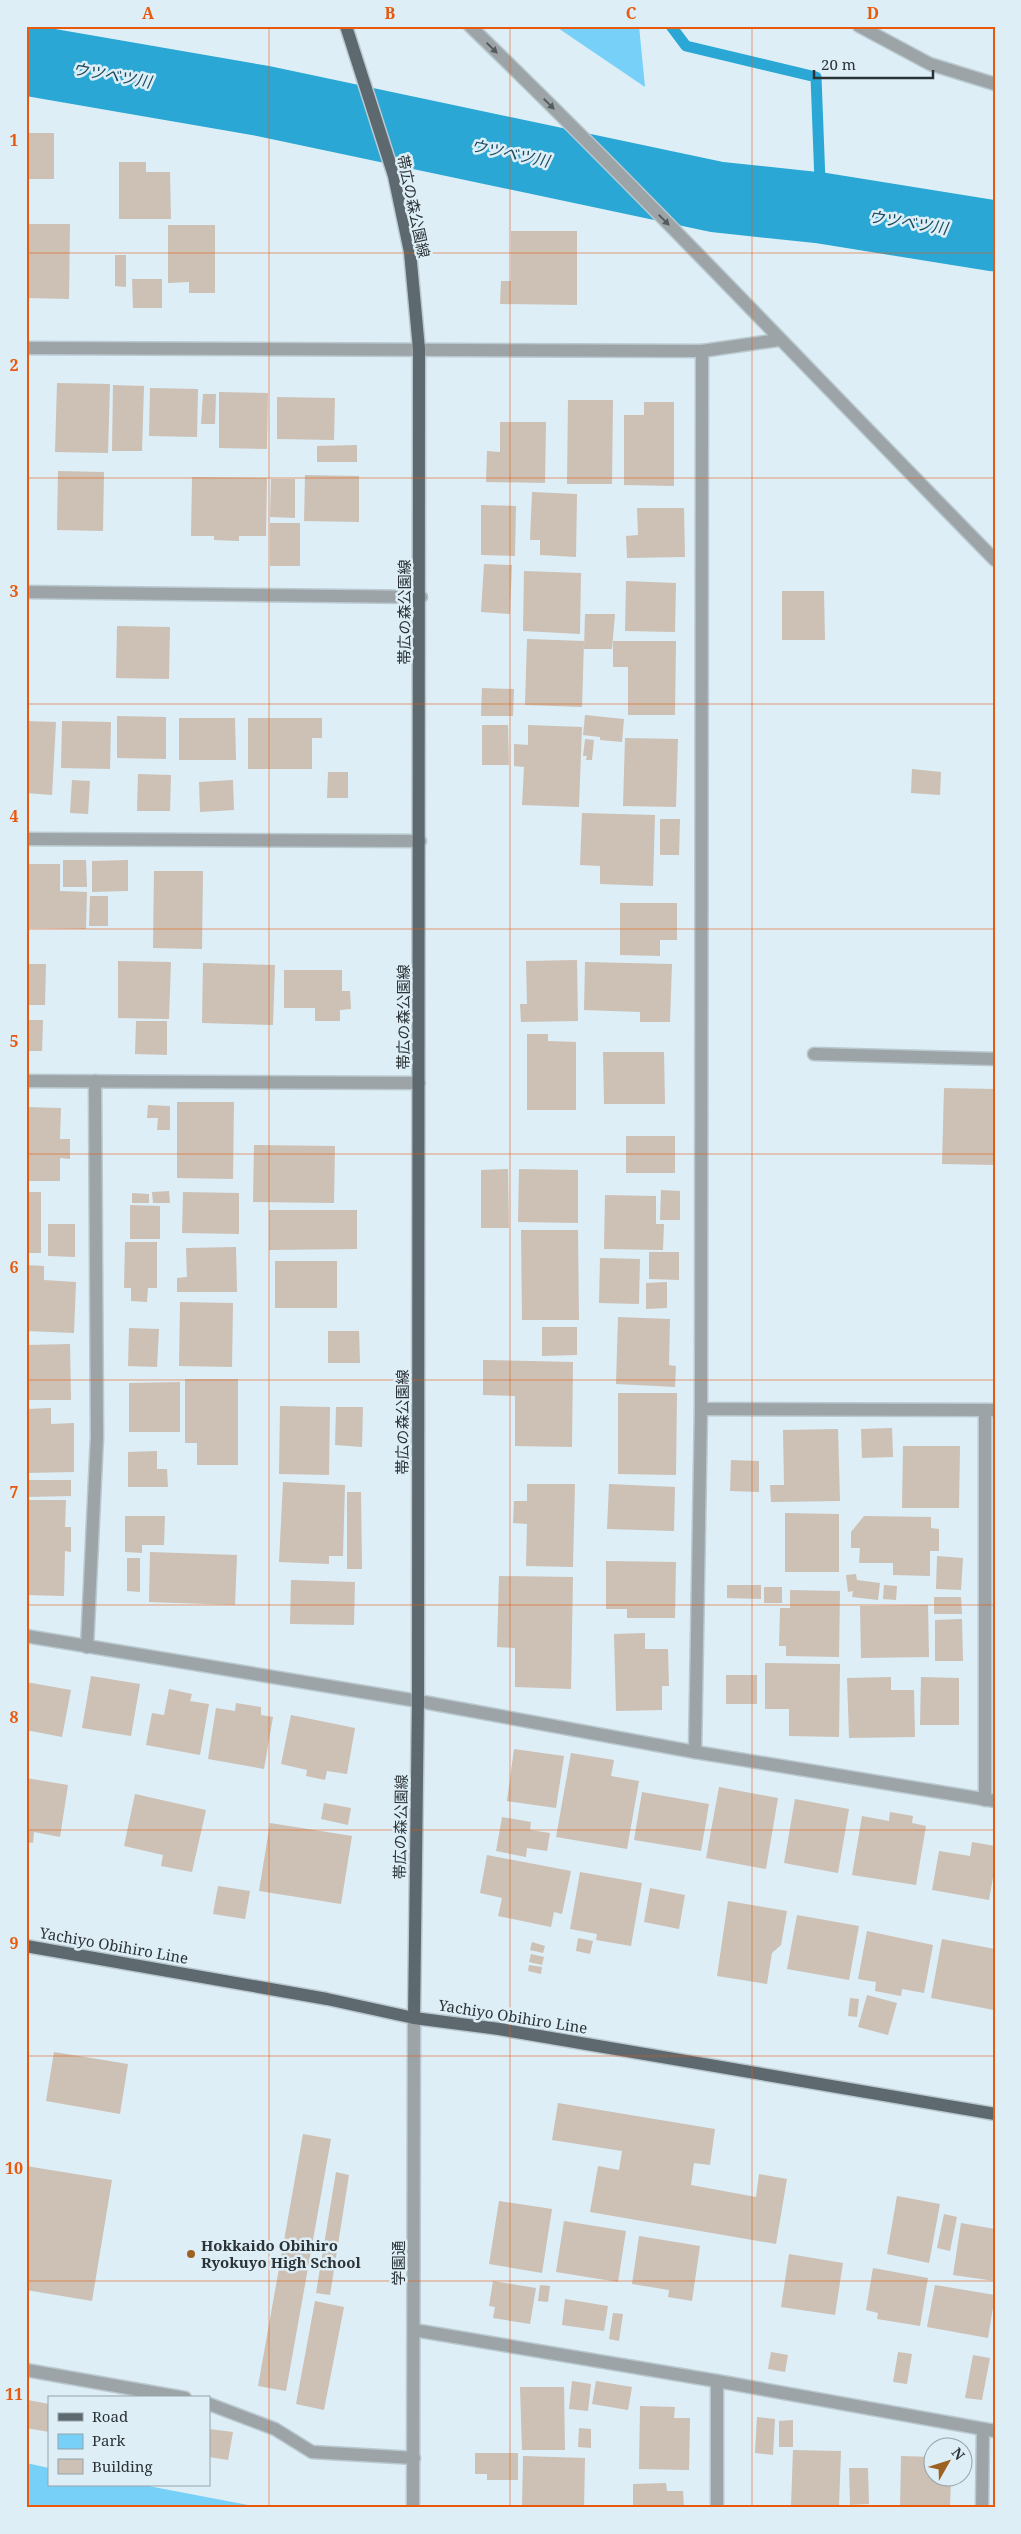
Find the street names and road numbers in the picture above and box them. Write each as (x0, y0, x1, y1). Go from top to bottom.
street label: 帯広の森公園線 (393, 153, 435, 259)
street label: 帯広の森公園線 (394, 559, 414, 665)
street label: 帯広の森公園線 (393, 964, 413, 1070)
street label: 帯広の森公園線 (392, 1369, 412, 1475)
street label: 帯広の森公園線 (389, 1774, 411, 1880)
street label: Yachiyo Obihiro Line (37, 1922, 190, 1968)
street label: Yachiyo Obihiro Line (436, 1994, 589, 2038)
street label: 学園通 (388, 2240, 408, 2286)

